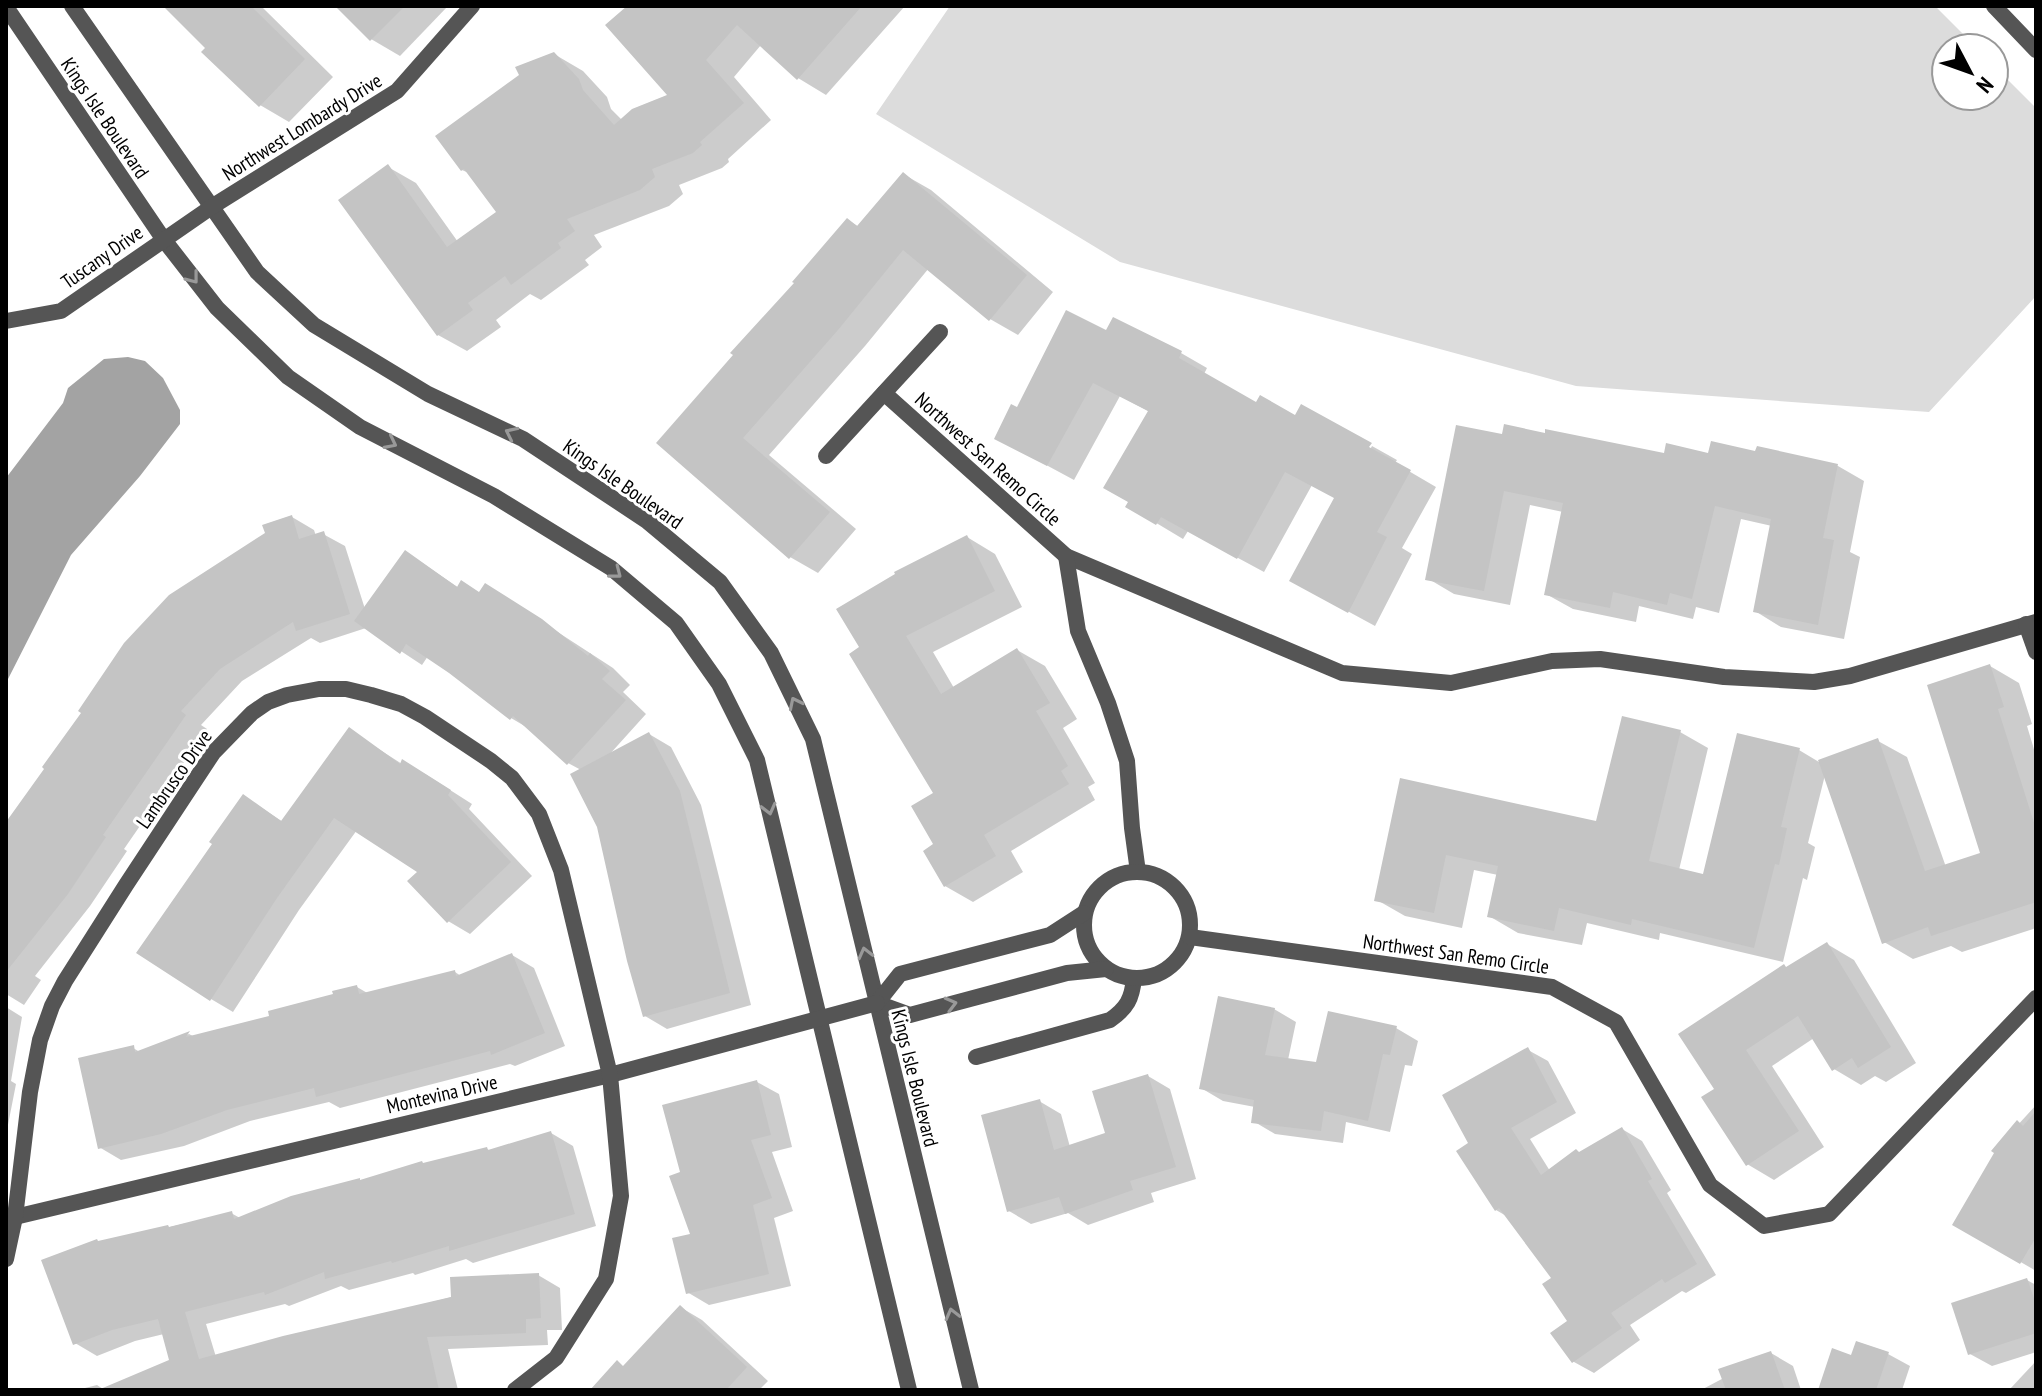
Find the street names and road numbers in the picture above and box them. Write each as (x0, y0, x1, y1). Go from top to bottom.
street label: Kings Isle Boulevard (55, 53, 155, 183)
street label: Northwest Lombardy Drive (217, 67, 387, 187)
street label: Tuscany Drive (56, 219, 148, 295)
street label: Northwest San Remo Circle (910, 387, 1066, 531)
street label: Kings Isle Boulevard (558, 433, 688, 535)
street label: Lambrusco Drive (130, 725, 218, 833)
street label: Northwest San Remo Circle (1361, 928, 1551, 980)
street label: Kings Isle Boulevard (885, 1007, 945, 1149)
street label: Montevina Drive (384, 1069, 500, 1119)

